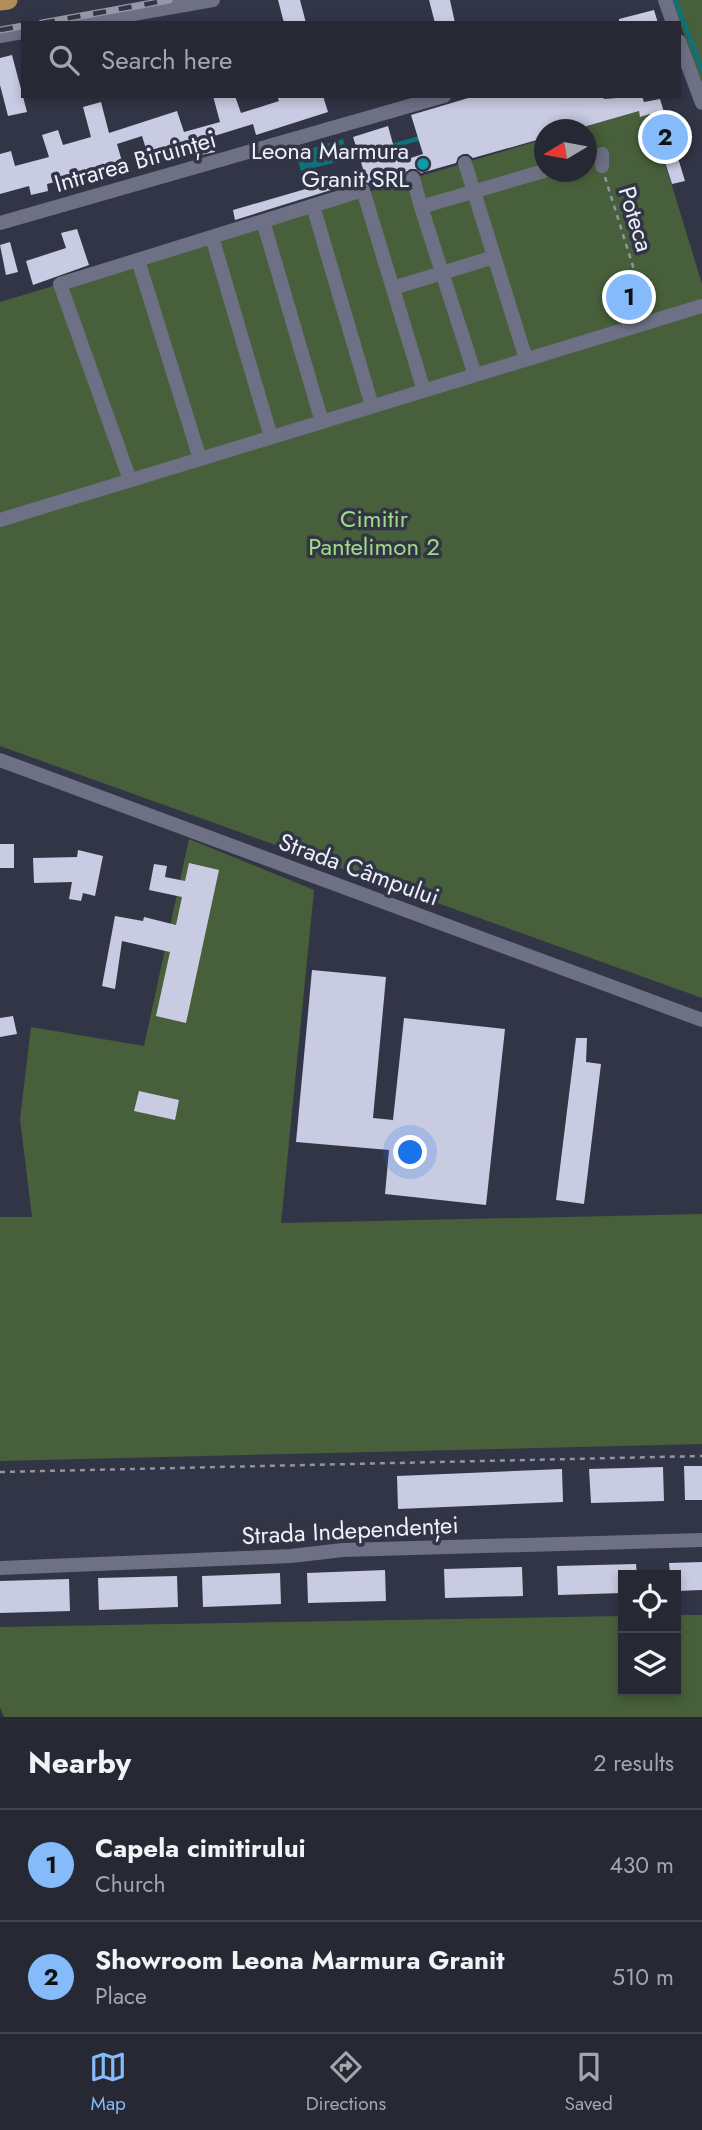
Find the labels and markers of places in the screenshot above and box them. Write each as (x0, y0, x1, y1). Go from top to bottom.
pin: 2 (642, 111, 688, 163)
place label: Leona Marmura Granit SRL (251, 133, 409, 196)
marker: Leona Marmura Granit SRL (415, 156, 431, 172)
pin: 1 (606, 271, 652, 323)

